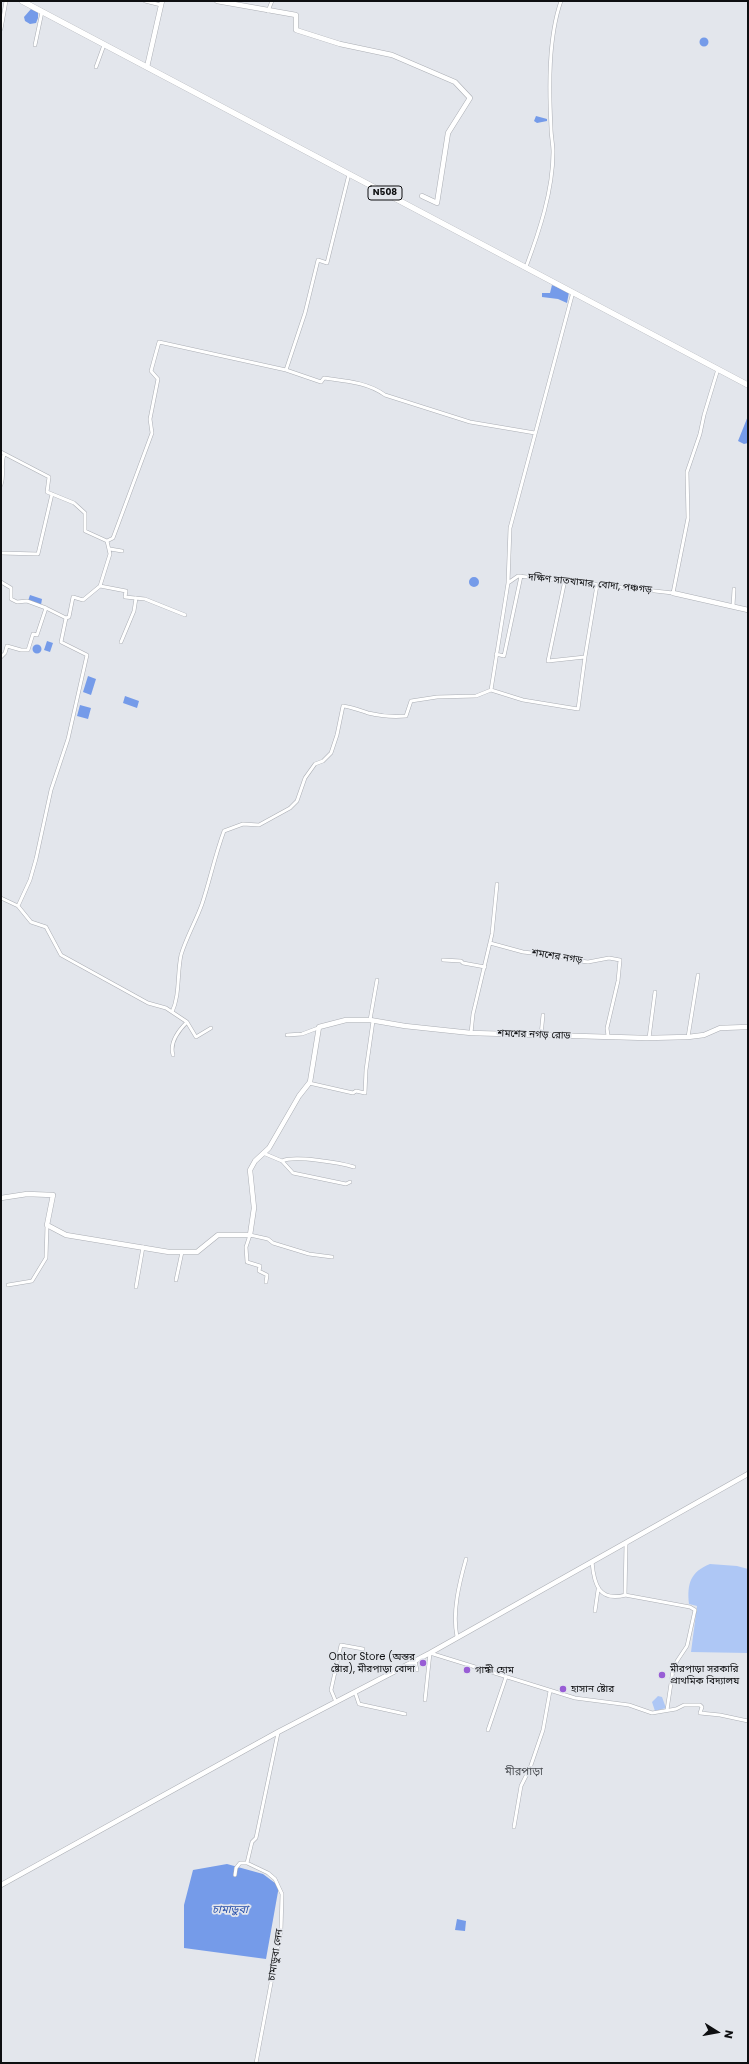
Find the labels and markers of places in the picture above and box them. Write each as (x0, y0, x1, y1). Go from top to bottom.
place label: Ontor Store (অন্তর ষ্টোর), মীরপাড়া বোদা (329, 1651, 415, 1674)
marker: Ontor Store (অন্তর ষ্টোর), মীরপাড়া বোদা (418, 1658, 428, 1668)
place label: মীরপাড়া সরকারি প্রাথমিক বিদ্যালয় (670, 1663, 739, 1686)
place label: গান্ধী হোম (475, 1664, 514, 1676)
marker: গান্ধী হোম (462, 1665, 472, 1675)
marker: মীরপাড়া সরকারি প্রাথমিক বিদ্যালয় (657, 1670, 667, 1680)
place label: হাসান ষ্টোর (571, 1683, 614, 1695)
marker: হাসান ষ্টোর (558, 1684, 568, 1694)

